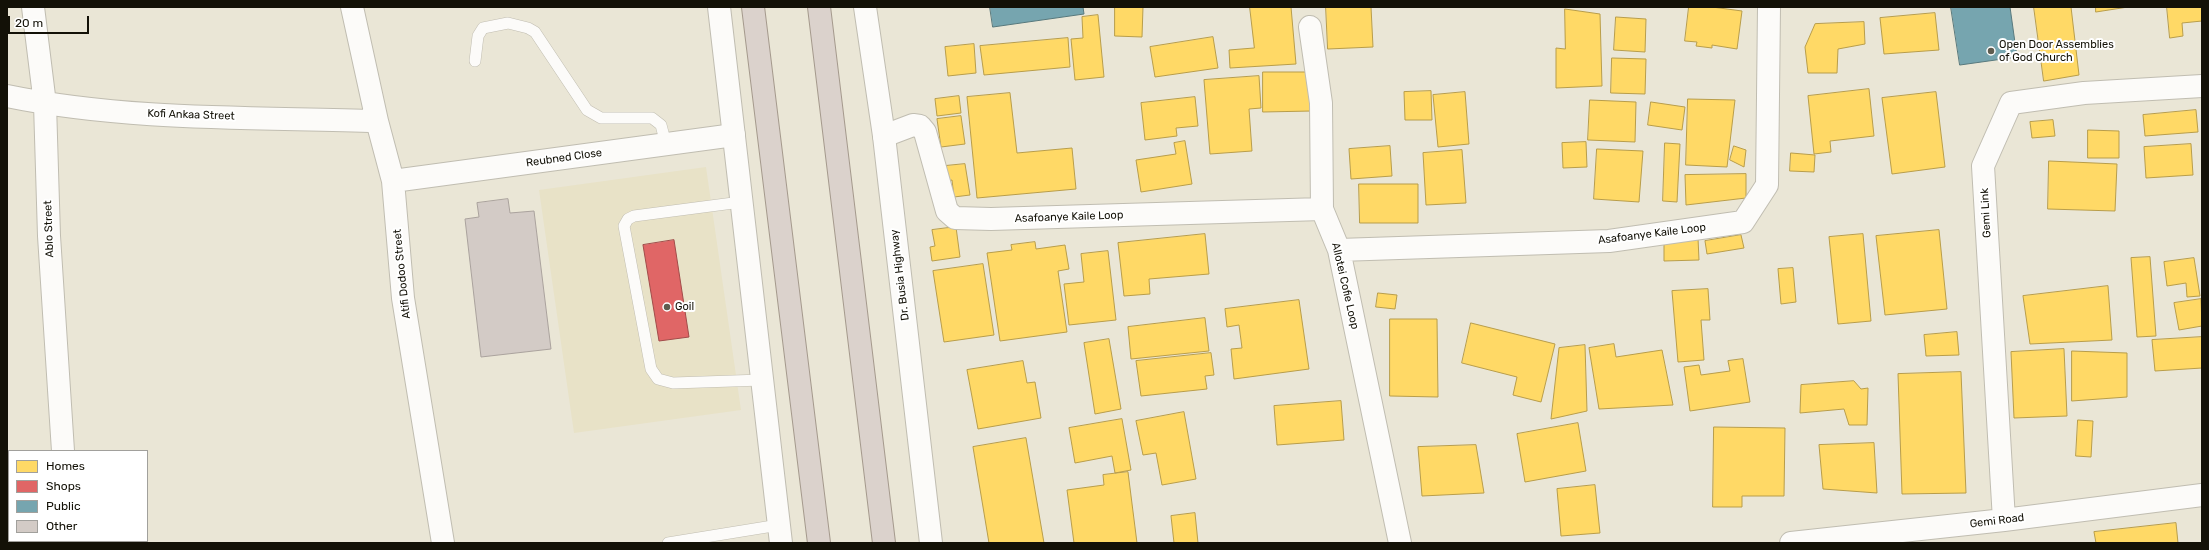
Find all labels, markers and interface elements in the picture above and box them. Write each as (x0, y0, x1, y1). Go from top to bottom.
scale bar (10, 8, 91, 34)
text: 20 m (15, 16, 43, 30)
place label: Open Door Assemblies of God Church (1999, 38, 2114, 64)
marker: Open Door Assemblies of God Church (1986, 46, 1996, 56)
street label: Kofi Ankaa Street (147, 107, 235, 123)
street label: Reubned Close (525, 146, 603, 170)
street label: Gemi Link (1978, 188, 1994, 238)
street label: Ablo Street (41, 200, 57, 258)
street label: Asafoanye Kaile Loop (1014, 209, 1124, 225)
street label: Asafoanye Kaile Loop (1597, 221, 1707, 247)
street label: Atifi Dodoo Street (391, 228, 413, 320)
street label: Dr. Busia Highway (888, 229, 912, 321)
street label: Allotei Cofie Loop (1329, 241, 1361, 331)
place label: Goil (675, 300, 694, 314)
marker: Goil (662, 302, 672, 312)
legend (8, 450, 148, 542)
text: Homes (46, 459, 85, 473)
text: Shops (46, 479, 81, 493)
text: Public (46, 499, 81, 513)
street label: Gemi Road (1969, 511, 2025, 531)
text: Other (46, 519, 77, 533)

